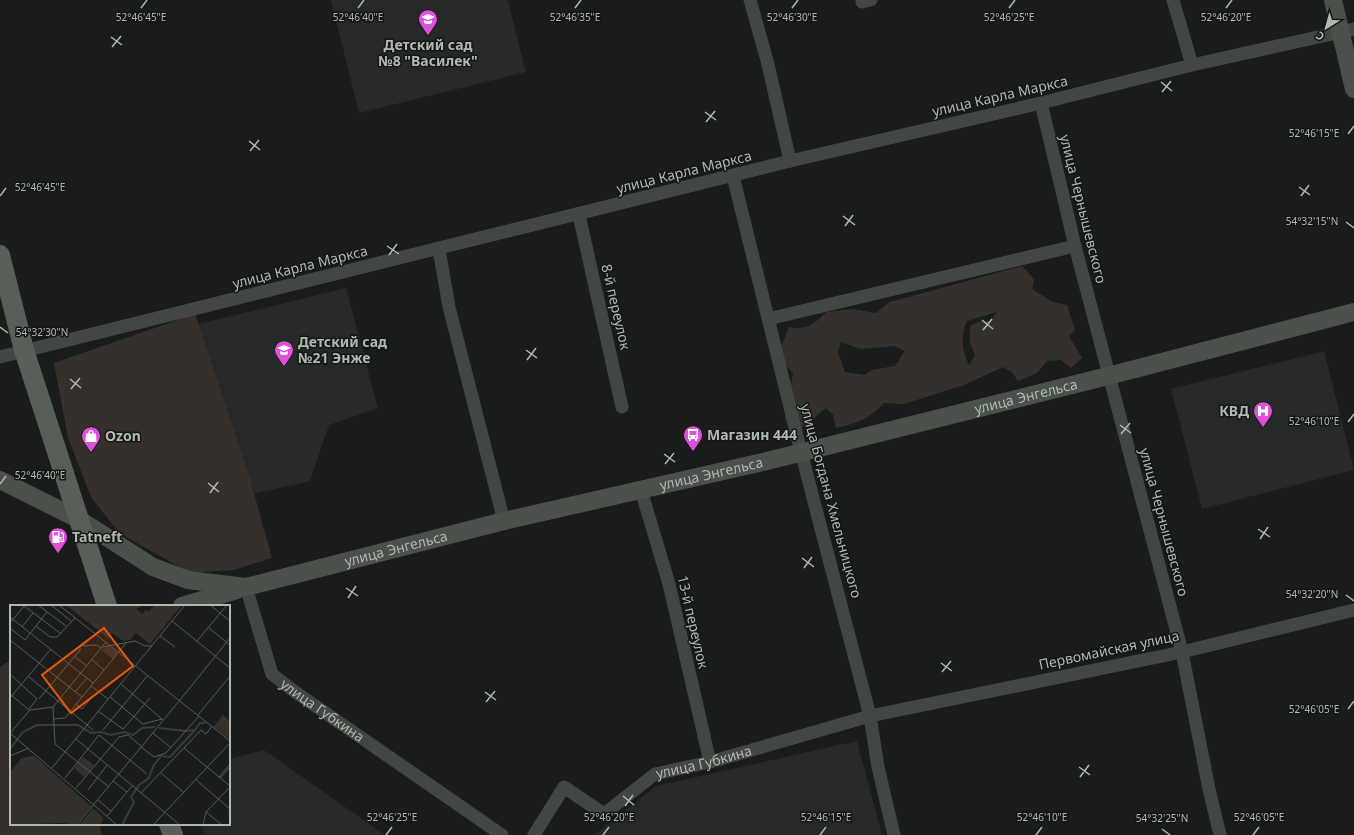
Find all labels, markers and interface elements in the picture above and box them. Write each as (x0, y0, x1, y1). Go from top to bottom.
school or university icon: Детский сад №8 "Василек" (417, 8, 439, 36)
north arrow (1306, 8, 1346, 48)
text: 52°46'45"E (116, 10, 166, 24)
text: 52°46'40"E (333, 10, 383, 24)
text: 52°46'35"E (550, 10, 600, 24)
text: 52°46'30"E (767, 10, 817, 24)
text: 52°46'25"E (984, 10, 1034, 24)
text: 52°46'20"E (1201, 10, 1251, 24)
text: С (1312, 28, 1327, 45)
place label: Детский сад №8 "Василек" (378, 35, 478, 70)
street label: улица Карла Маркса (930, 71, 1070, 120)
text: 52°46'15"E (1289, 126, 1339, 140)
street label: улица Чернышевского (1056, 132, 1111, 285)
street label: улица Карла Маркса (614, 146, 753, 198)
text: 52°46'45"E (15, 180, 65, 194)
text: 54°32'15"N (1286, 214, 1338, 228)
street label: улица Карла Маркса (230, 241, 369, 293)
street label: 8-й переулок (597, 262, 636, 352)
text: 54°32'30"N (16, 325, 68, 339)
place label: Детский сад №21 Энже (298, 332, 387, 367)
school or university icon: Детский сад №21 Энже (273, 339, 295, 367)
street label: улица Энгельса (972, 374, 1079, 418)
hospital icon: КВД (1252, 400, 1274, 428)
place label: КВД (1219, 401, 1249, 420)
street label: улица Богдана Хмельницкого (796, 402, 867, 600)
text: 52°46'10"E (1289, 414, 1339, 428)
bus stop icon: Магазин 444 (682, 424, 704, 452)
shop icon: Ozon (80, 425, 102, 453)
place label: Магазин 444 (707, 425, 797, 444)
place label: Ozon (105, 426, 141, 445)
street label: улица Чернышевского (1136, 446, 1193, 598)
street label: улица Энгельса (658, 452, 765, 494)
text: 52°46'40"E (15, 468, 65, 482)
fuel station icon: Tatneft (47, 526, 69, 554)
street label: улица Энгельса (343, 526, 449, 570)
place label: Tatneft (72, 527, 122, 546)
street label: 13-й переулок (674, 573, 714, 671)
text: 54°32'20"N (1286, 587, 1338, 601)
inset map (10, 605, 230, 825)
street label: Первомайская улица (1037, 625, 1181, 674)
street label: улица Губкина (277, 674, 368, 746)
text: 52°46'05"E (1289, 702, 1339, 716)
street label: улица Губкина (654, 740, 754, 783)
text: 52°46'25"E (367, 810, 417, 824)
text: 52°46'20"E (584, 810, 634, 824)
text: 52°46'15"E (801, 810, 851, 824)
text: 52°46'10"E (1017, 810, 1067, 824)
text: 52°46'05"E (1234, 810, 1284, 824)
text: 54°32'25"N (1136, 811, 1188, 825)

